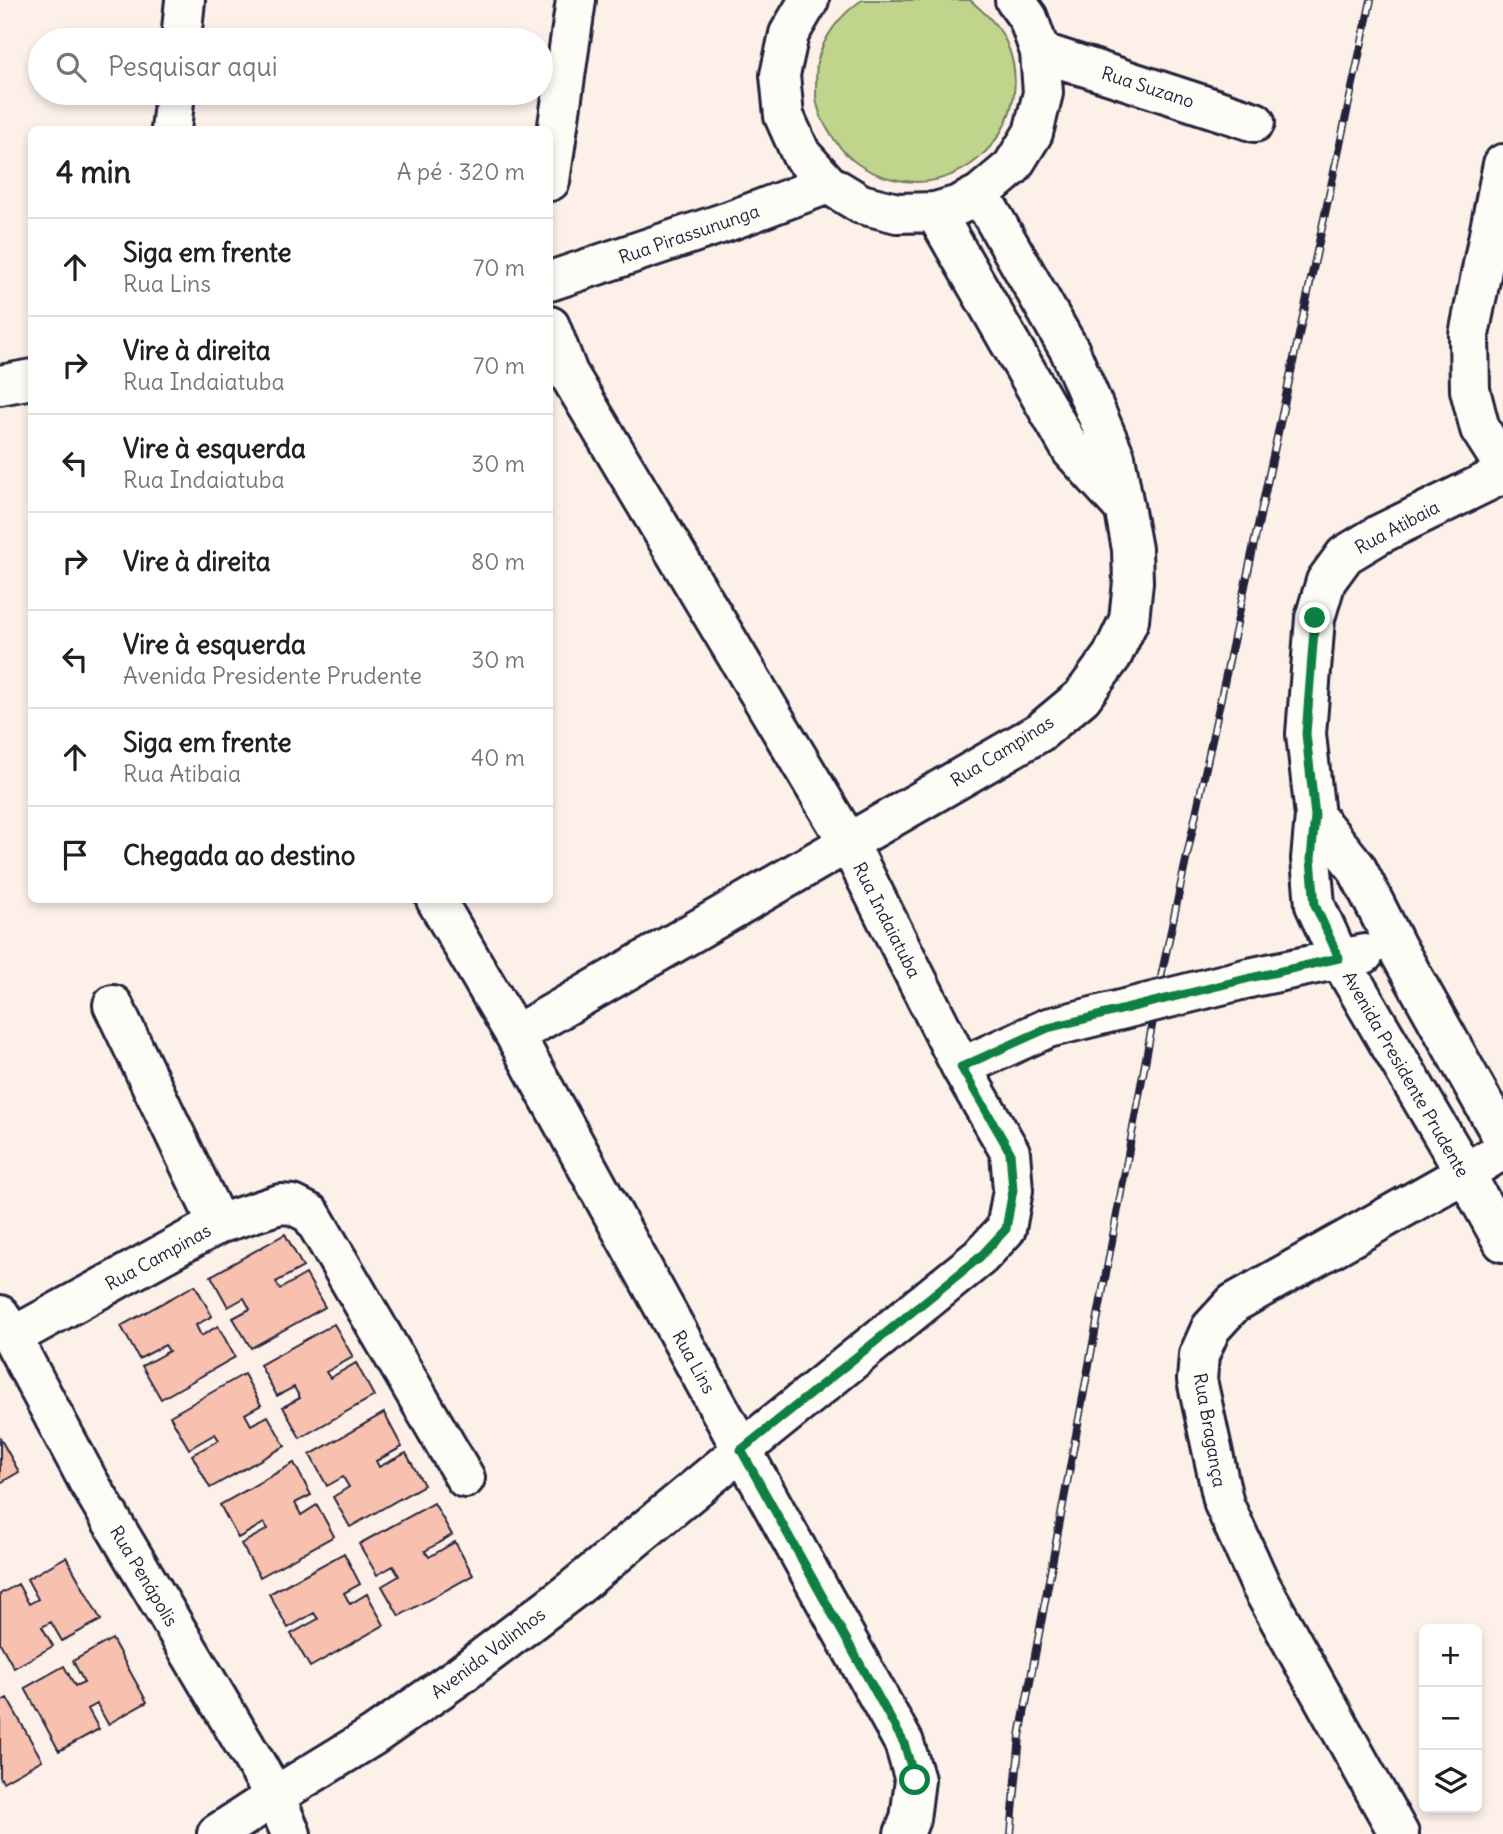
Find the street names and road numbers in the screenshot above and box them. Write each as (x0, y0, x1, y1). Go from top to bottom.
street label: Rua Suzano (1099, 61, 1197, 113)
street label: Rua Pirassununga (616, 199, 762, 269)
street label: Rua Atibaia (1351, 495, 1443, 559)
street label: Rua Campinas (946, 710, 1058, 792)
street label: Rua Indaiatuba (848, 858, 926, 982)
street label: Avenida Presidente Prudente (1338, 967, 1474, 1181)
street label: Rua Campinas (101, 1219, 215, 1295)
street label: Rua Lins (667, 1326, 721, 1398)
street label: Rua Bragança (1189, 1371, 1231, 1489)
street label: Rua Penápolis (105, 1521, 183, 1631)
street label: Avenida Valinhos (426, 1602, 550, 1704)

